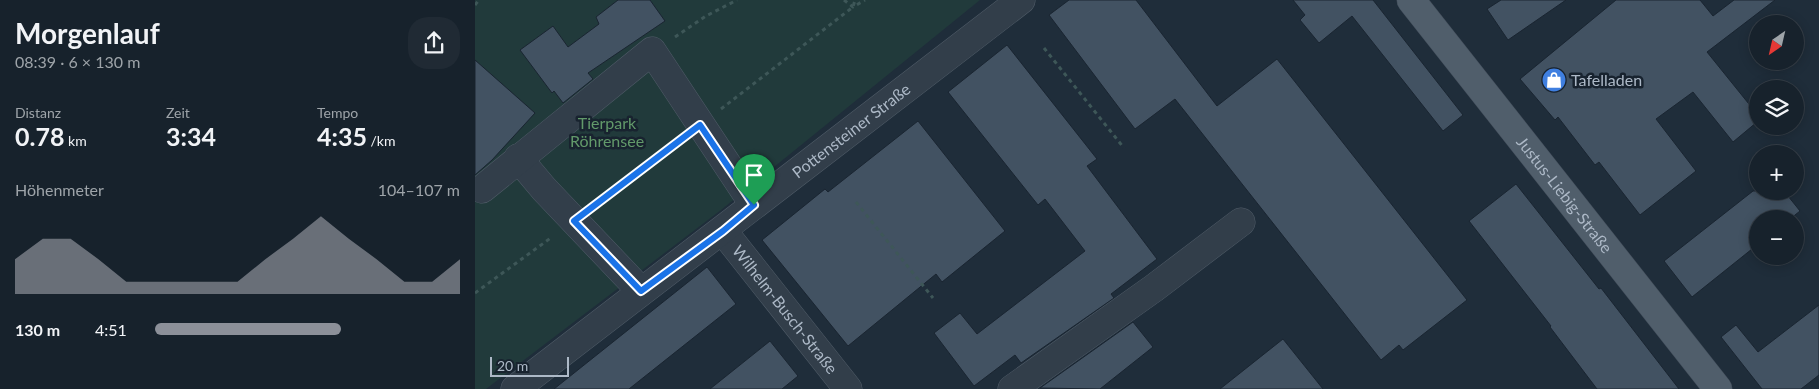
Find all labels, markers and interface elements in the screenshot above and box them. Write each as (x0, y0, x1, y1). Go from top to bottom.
north arrow (1749, 15, 1804, 70)
map controls (1749, 15, 1804, 265)
text: Morgenlauf (15, 16, 160, 50)
button: share (408, 17, 460, 69)
text: 08:39 · 6 × 130 m (15, 52, 140, 71)
shop icon: Tafelladen (1541, 67, 1567, 93)
place label: Tafelladen (1571, 70, 1642, 89)
street label: Pottensteiner Straße (788, 79, 914, 182)
button: layers (1749, 80, 1804, 135)
text: Distanz (15, 104, 61, 121)
text: Zeit (166, 104, 190, 121)
text: Tempo (317, 104, 358, 121)
park label: Tierpark Röhrensee (570, 113, 644, 150)
text: 0.78 (15, 121, 64, 151)
text: 3:34 (166, 121, 216, 151)
text: 4:35 (317, 121, 367, 151)
text: km (64, 132, 87, 149)
text: /km (367, 132, 396, 149)
street label: Justus-Liebig-Straße (1513, 132, 1617, 256)
button: + (1749, 145, 1804, 200)
pin (733, 154, 775, 205)
icon: arrive (740, 161, 768, 189)
text: Höhenmeter (15, 180, 104, 199)
text: 104–107 m (378, 180, 460, 199)
button: − (1749, 210, 1804, 265)
street label: Wilhelm-Busch-Straße (729, 241, 842, 377)
text: 130 m (15, 320, 60, 339)
text: 4:51 (95, 320, 127, 339)
scale bar (490, 354, 569, 377)
text: 20 m (497, 357, 528, 374)

